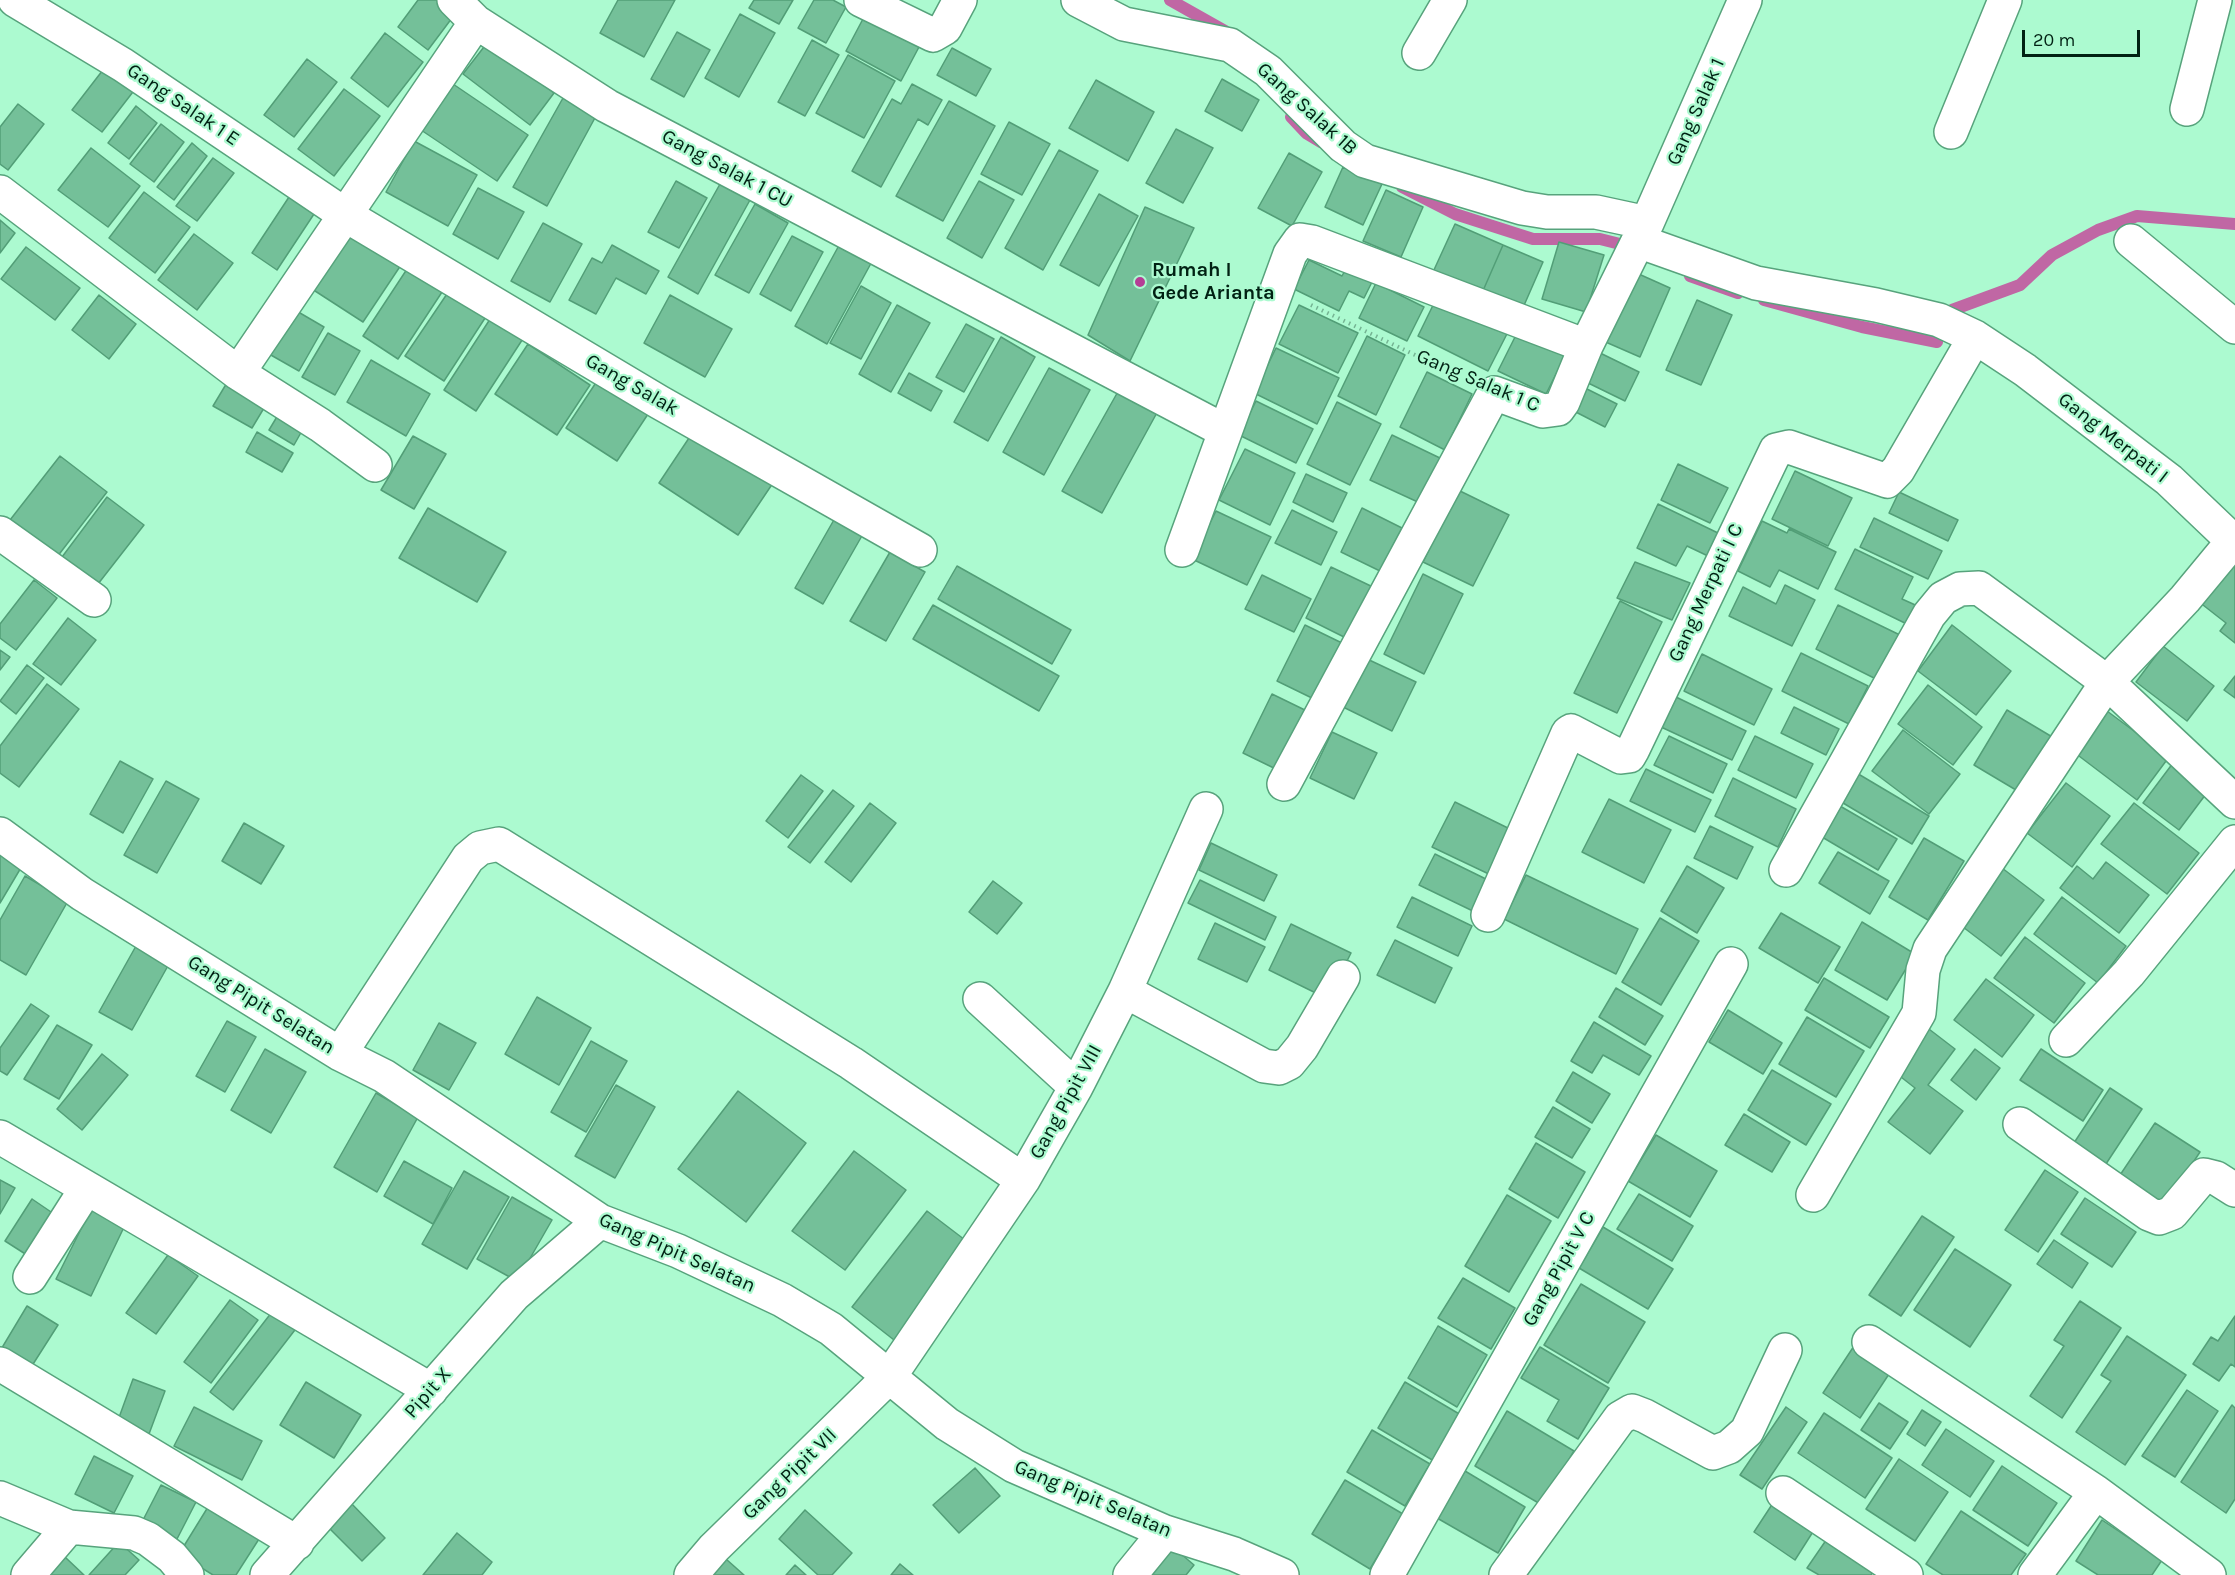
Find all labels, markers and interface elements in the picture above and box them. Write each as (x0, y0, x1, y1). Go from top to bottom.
scale bar (2025, 18, 2144, 56)
text: 20 m (2033, 29, 2075, 51)
street label: Gang Salak 1 (1662, 55, 1730, 169)
street label: Gang Salak 1B (1252, 58, 1362, 160)
street label: Gang Salak 1 E (122, 59, 244, 151)
street label: Gang Salak 1 CU (658, 125, 796, 213)
place label: Rumah I Gede Arianta (1152, 258, 1275, 305)
marker: Rumah I Gede Arianta (1133, 275, 1147, 289)
street label: Gang Salak 1 C (1413, 344, 1543, 418)
street label: Gang Salak (581, 349, 683, 421)
street label: Gang Merpati I (2053, 388, 2173, 488)
street label: Gang Merpati I C (1663, 520, 1749, 666)
street label: Gang Pipit Selatan (183, 950, 339, 1060)
street label: Gang Pipit VIII (1025, 1041, 1107, 1163)
street label: Gang Pipit Selatan (595, 1208, 759, 1298)
street label: Gang Pipit V C (1518, 1208, 1600, 1330)
street label: Pipit X (399, 1363, 457, 1423)
street label: Gang Pipit VII (738, 1423, 842, 1525)
street label: Gang Pipit Selatan (1011, 1455, 1175, 1543)

